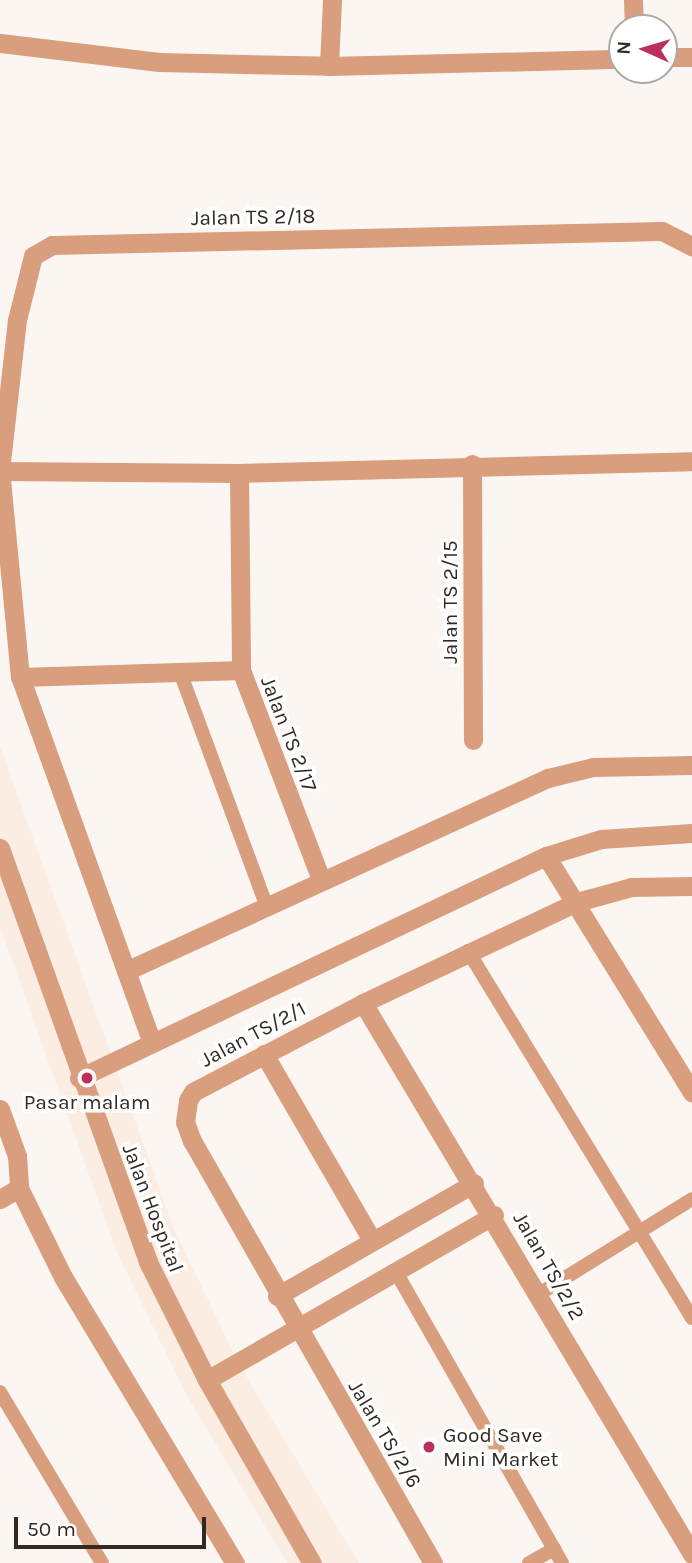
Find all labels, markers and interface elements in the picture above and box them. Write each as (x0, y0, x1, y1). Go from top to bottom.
north arrow (608, 14, 678, 84)
text: N (613, 40, 635, 55)
street label: Jalan TS 2/18 (191, 203, 315, 231)
street label: Jalan TS 2/15 (437, 540, 463, 664)
street label: Jalan TS 2/17 (255, 673, 323, 795)
street label: Jalan TS/2/1 (196, 996, 310, 1072)
marker: Pasar malam (79, 1070, 95, 1086)
place label: Pasar malam (24, 1089, 150, 1115)
street label: Jalan Hospital (117, 1140, 189, 1276)
street label: Jalan TS/2/2 (508, 1207, 590, 1325)
street label: Jalan TS/2/6 (343, 1376, 427, 1492)
place label: Good Save Mini Market (443, 1422, 558, 1472)
marker: Good Save Mini Market (421, 1439, 437, 1455)
scale bar (18, 1504, 210, 1548)
text: 50 m (27, 1517, 76, 1541)

